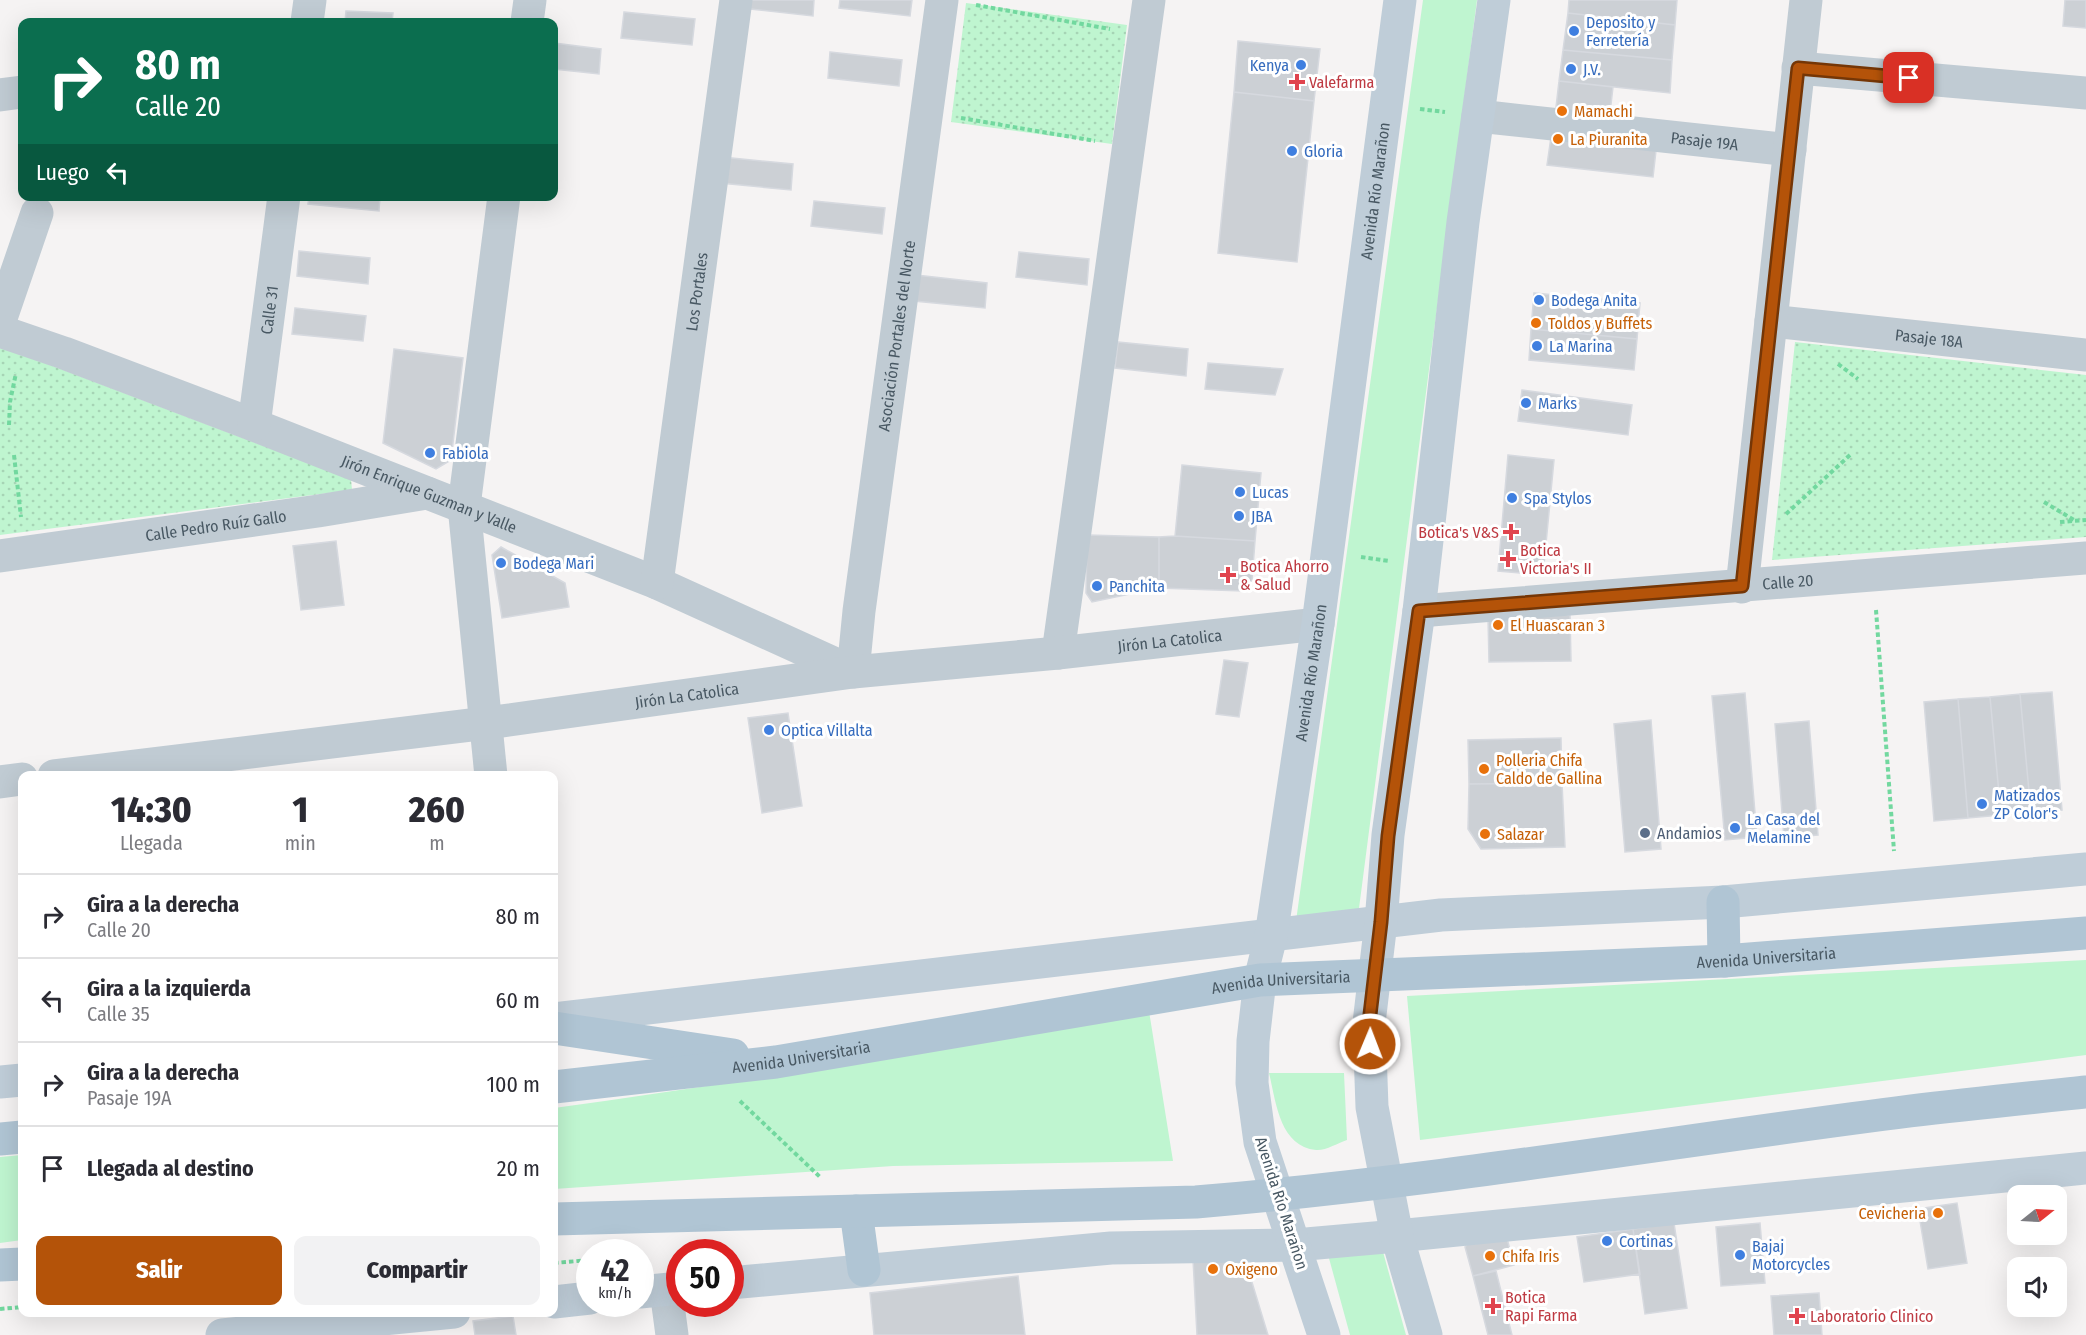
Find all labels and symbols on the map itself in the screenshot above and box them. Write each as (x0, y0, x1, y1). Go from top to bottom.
place label: Deposito y Ferretería (1586, 13, 1656, 50)
marker: Deposito y Ferretería (1567, 24, 1581, 38)
pin (1883, 52, 1934, 103)
place label: Kenya (1250, 56, 1289, 75)
marker: Kenya (1294, 58, 1308, 72)
place label: J.V. (1583, 60, 1601, 79)
marker: J.V. (1564, 62, 1578, 76)
place label: Valefarma (1309, 73, 1375, 92)
marker: Valefarma (1290, 75, 1304, 89)
place label: Mamachi (1574, 102, 1633, 121)
marker: Mamachi (1555, 104, 1569, 118)
street label: Avenida Río Marañon (1357, 121, 1394, 261)
street label: Pasaje 19A (1670, 128, 1740, 154)
place label: La Piuranita (1570, 130, 1648, 149)
marker: La Piuranita (1551, 132, 1565, 146)
place label: Gloria (1304, 142, 1343, 161)
marker: Gloria (1285, 144, 1299, 158)
street label: Asociación Portales del Norte (875, 239, 919, 433)
street label: Los Portales (682, 251, 712, 332)
street label: Calle 31 (257, 285, 282, 335)
place label: Bodega Anita (1551, 291, 1637, 310)
marker: Bodega Anita (1532, 293, 1546, 307)
place label: Toldos y Buffets (1548, 314, 1652, 333)
marker: Toldos y Buffets (1529, 316, 1543, 330)
street label: Pasaje 18A (1894, 325, 1964, 352)
place label: La Marina (1549, 337, 1613, 356)
marker: La Marina (1530, 339, 1544, 353)
place label: Marks (1538, 394, 1577, 413)
marker: Marks (1519, 396, 1533, 410)
place label: Fabiola (442, 444, 489, 463)
marker: Fabiola (423, 446, 437, 460)
street label: Jirón Enrique Guzman y Valle (339, 451, 520, 537)
place label: Lucas (1252, 483, 1289, 502)
marker: Lucas (1233, 485, 1247, 499)
place label: Spa Stylos (1524, 489, 1592, 508)
marker: Spa Stylos (1505, 491, 1519, 505)
street label: Calle Pedro Ruíz Gallo (144, 507, 288, 545)
place label: JBA (1251, 507, 1273, 526)
marker: JBA (1232, 509, 1246, 523)
place label: Botica's V&S (1418, 523, 1499, 542)
marker: Botica's V&S (1504, 525, 1518, 539)
place label: Botica Victoria's II (1520, 541, 1592, 578)
marker: Botica Victoria's II (1501, 552, 1515, 566)
place label: Bodega Mari (513, 554, 594, 573)
marker: Bodega Mari (494, 556, 508, 570)
place label: Botica Ahorro & Salud (1240, 557, 1329, 594)
marker: Botica Ahorro & Salud (1221, 568, 1235, 582)
street label: Calle 20 (1762, 571, 1814, 594)
place label: Panchita (1109, 577, 1165, 596)
marker: Panchita (1090, 579, 1104, 593)
street label: Avenida Río Marañon (1291, 603, 1331, 743)
place label: El Huascaran 3 (1510, 616, 1605, 635)
marker: El Huascaran 3 (1491, 618, 1505, 632)
street label: Jirón La Catolica (1117, 626, 1223, 656)
street label: Jirón La Catolica (634, 679, 740, 712)
place label: Optica Villalta (781, 721, 873, 740)
marker: Optica Villalta (762, 723, 776, 737)
place label: Polleria Chifa Caldo de Gallina (1496, 751, 1603, 788)
marker: Polleria Chifa Caldo de Gallina (1477, 762, 1491, 776)
place label: Matizados ZP Color's (1994, 786, 2060, 823)
marker: Matizados ZP Color's (1975, 797, 1989, 811)
place label: La Casa del Melamine (1747, 810, 1820, 847)
marker: La Casa del Melamine (1728, 821, 1742, 835)
place label: Andamios (1657, 824, 1722, 843)
place label: Salazar (1497, 825, 1545, 844)
marker: Andamios (1638, 826, 1652, 840)
marker: Salazar (1478, 827, 1492, 841)
street label: Avenida Universitaria (1696, 943, 1837, 972)
street label: Avenida Universitaria (1210, 967, 1351, 998)
position arrow (1338, 1012, 1402, 1076)
street label: Avenida Universitaria (731, 1037, 872, 1077)
street label: Avenida Río Marañon (1251, 1134, 1312, 1272)
north arrow (2007, 1185, 2067, 1245)
place label: Cevicheria (1859, 1204, 1926, 1223)
marker: Cevicheria (1931, 1206, 1945, 1220)
place label: Cortinas (1619, 1232, 1673, 1251)
marker: Cortinas (1600, 1234, 1614, 1248)
place label: Bajaj Motorcycles (1752, 1237, 1830, 1274)
speed limit sign: 50 (666, 1239, 744, 1317)
place label: Chifa Iris (1502, 1247, 1559, 1266)
marker: Bajaj Motorcycles (1733, 1248, 1747, 1262)
marker: Chifa Iris (1483, 1249, 1497, 1263)
place label: Oxigeno (1225, 1260, 1278, 1279)
marker: Oxigeno (1206, 1262, 1220, 1276)
place label: Botica Rapi Farma (1505, 1288, 1577, 1325)
marker: Botica Rapi Farma (1486, 1299, 1500, 1313)
marker: Laboratorio Clinico (1788, 1307, 1806, 1325)
place label: Laboratorio Clinico (1810, 1307, 1934, 1326)

